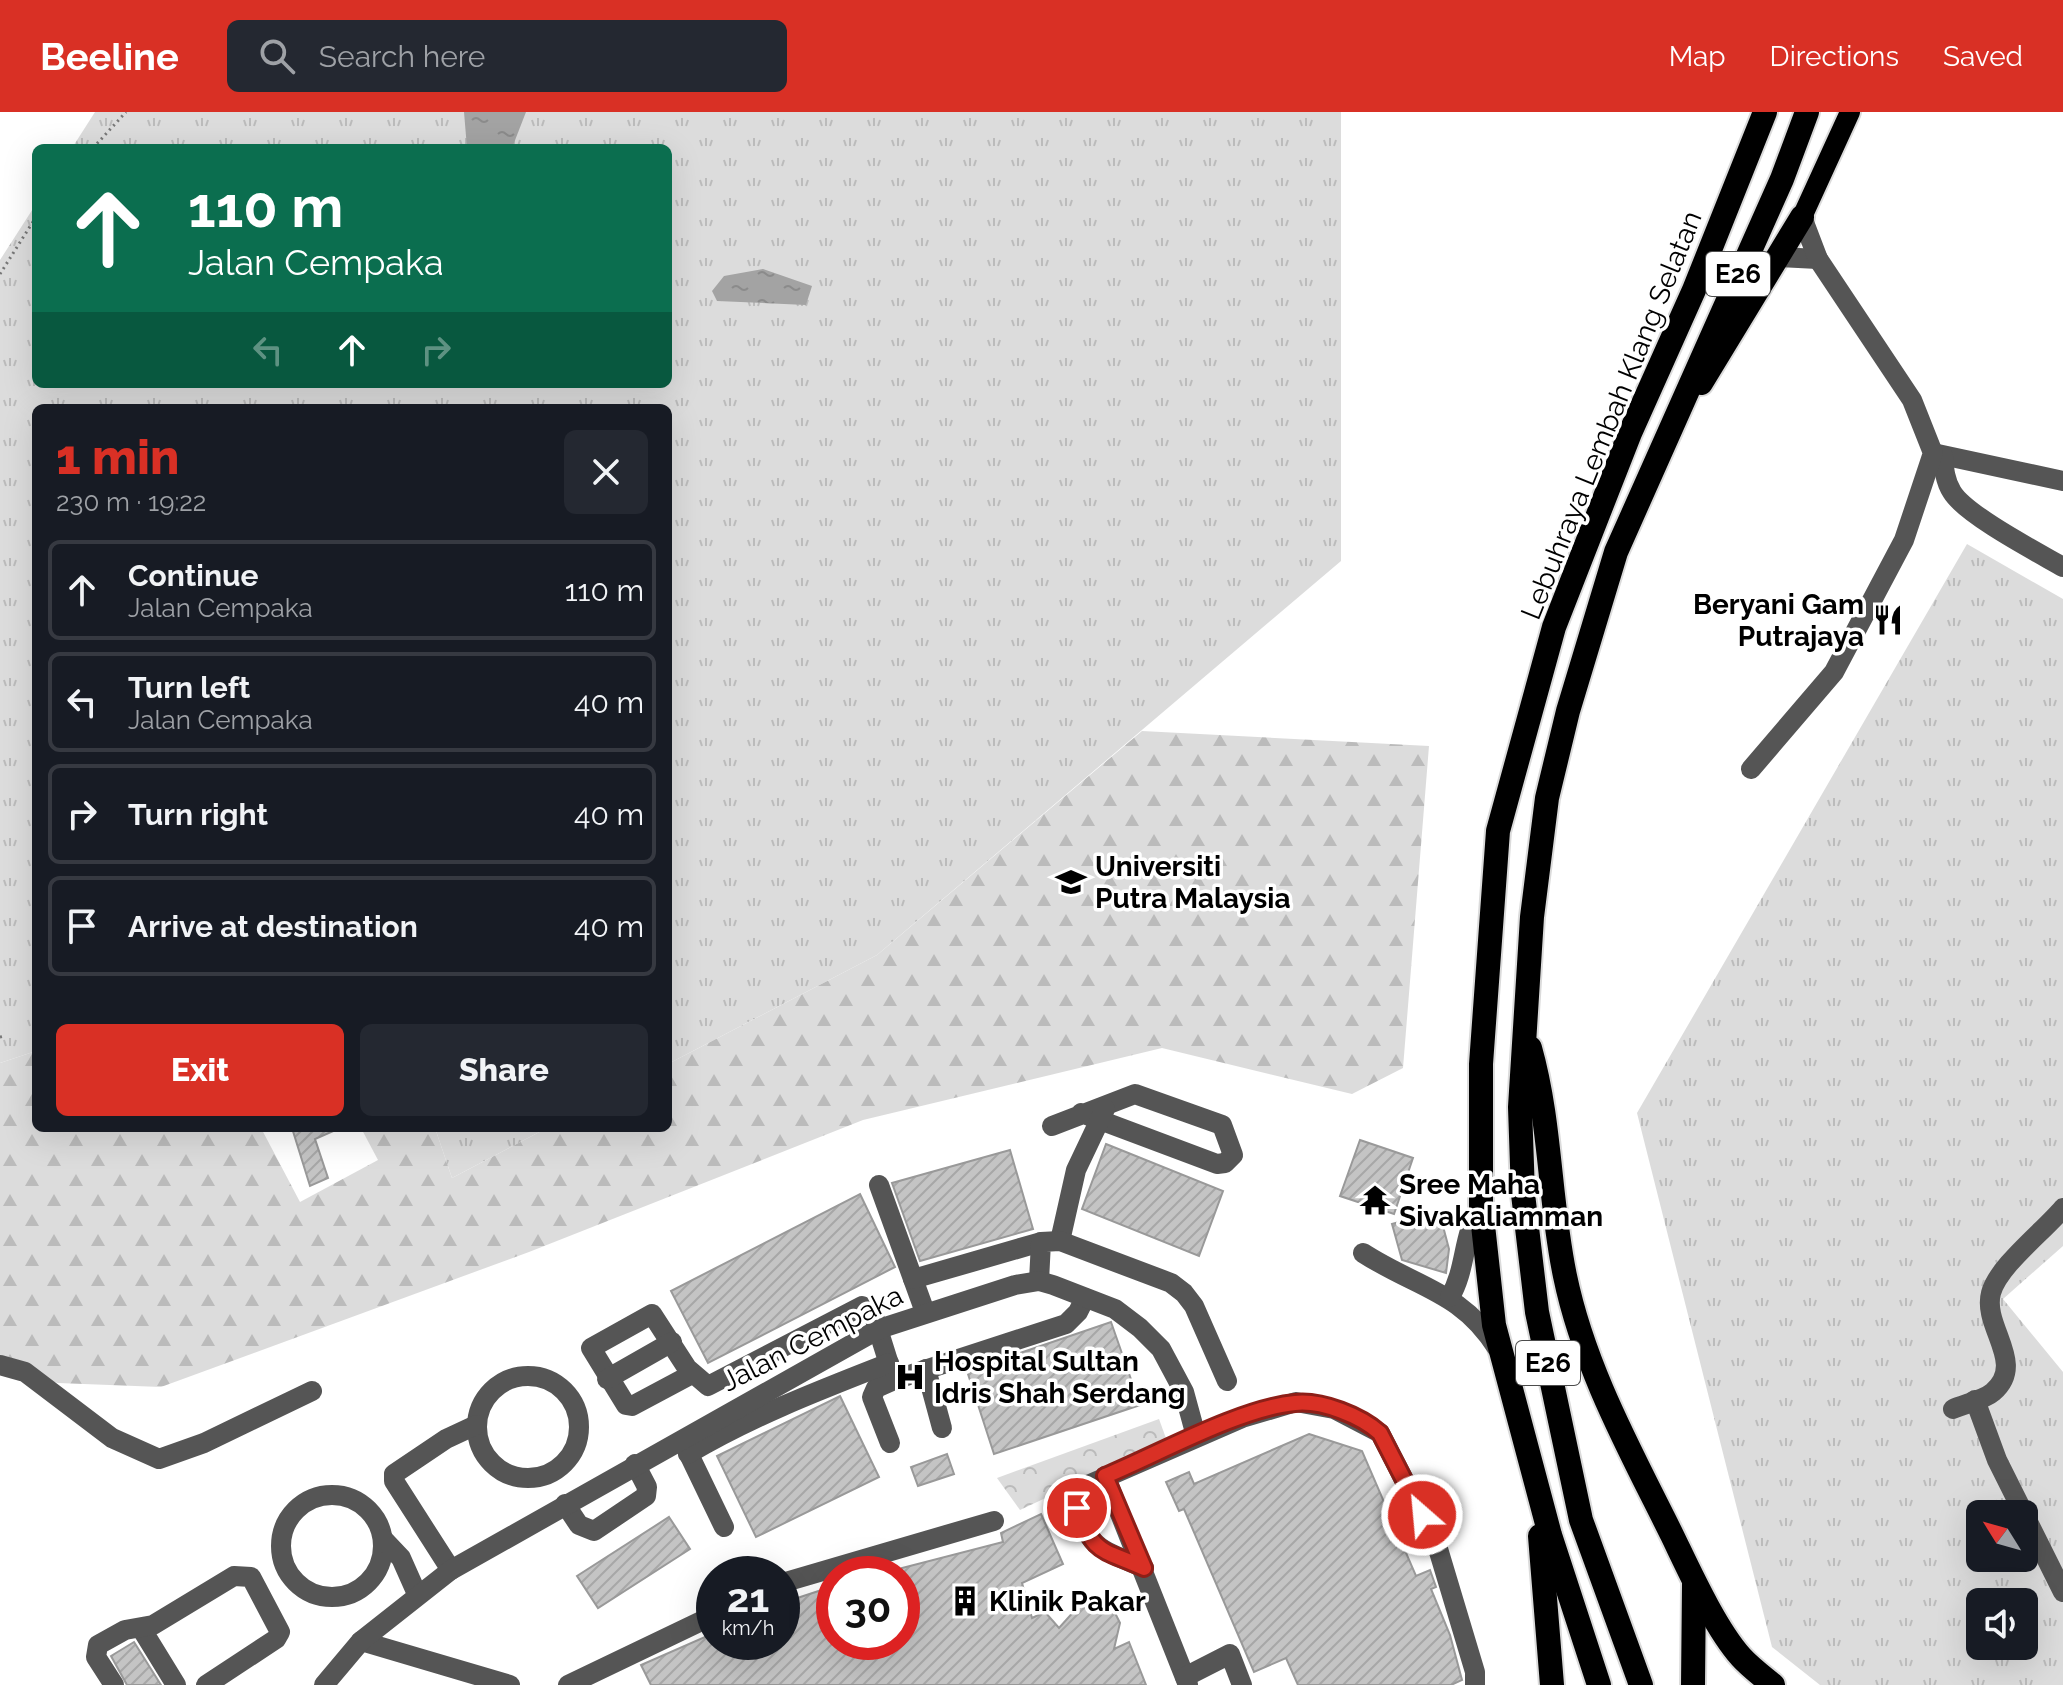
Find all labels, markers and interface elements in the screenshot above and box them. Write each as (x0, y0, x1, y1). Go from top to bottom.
search box (227, 20, 787, 92)
text: Beeline (40, 34, 179, 79)
icon: search (255, 34, 299, 78)
text: Search here (319, 39, 485, 74)
text: Map (1669, 40, 1726, 73)
text: Directions (1770, 40, 1899, 73)
text: Saved (1943, 40, 2023, 73)
text: 110 m (188, 174, 343, 240)
icon: ahead (56, 176, 160, 280)
street label: Lebuhraya Lembah Klang Selatan (1514, 206, 1709, 624)
text: Jalan Cempaka (188, 241, 444, 283)
road number: E26 (1706, 252, 1770, 296)
icon: left (246, 328, 290, 372)
icon: ahead (330, 328, 374, 372)
icon: right (414, 328, 458, 372)
text: 1 min (56, 429, 179, 485)
button: close (564, 430, 648, 514)
text: 230 m · 19:22 (56, 487, 206, 517)
text: Continue (128, 558, 259, 593)
icon: ahead (60, 568, 104, 612)
text: 110 m (565, 573, 644, 608)
place label: Beryani Gam Putrajaya (1693, 588, 1864, 653)
text: Jalan Cempaka (128, 593, 313, 623)
restaurant icon: Beryani Gam Putrajaya (1871, 603, 1905, 637)
text: Turn left (128, 670, 250, 705)
icon: left (60, 680, 104, 724)
text: 40 m (574, 685, 644, 720)
text: Jalan Cempaka (128, 705, 313, 735)
icon: right (60, 792, 104, 836)
text: Turn right (128, 797, 268, 832)
text: 40 m (574, 797, 644, 832)
place label: Universiti Putra Malaysia (1095, 850, 1291, 915)
school or university icon: Universiti Putra Malaysia (1054, 865, 1088, 899)
icon: arrive (60, 904, 104, 948)
text: Arrive at destination (128, 909, 418, 944)
text: 40 m (574, 909, 644, 944)
button: Exit (56, 1024, 344, 1116)
button: Share (360, 1024, 648, 1116)
place label: Sree Maha Sivakaliamman (1399, 1168, 1603, 1233)
temple icon: Sree Maha Sivakaliamman (1358, 1183, 1392, 1217)
street label: Jalan Cempaka (716, 1279, 908, 1398)
road number: E26 (1516, 1341, 1580, 1385)
place label: Hospital Sultan Idris Shah Serdang (934, 1345, 1186, 1410)
hospital icon: Hospital Sultan Idris Shah Serdang (893, 1360, 927, 1394)
position arrow (1380, 1473, 1464, 1557)
pin (1043, 1474, 1111, 1542)
icon: arrive (1055, 1486, 1099, 1530)
north arrow (1966, 1500, 2038, 1572)
map controls (1966, 1500, 2038, 1660)
speed limit sign: 30 (816, 1556, 920, 1660)
text: 21 (727, 1574, 769, 1621)
building icon: Klinik Pakar (948, 1584, 982, 1618)
place label: Klinik Pakar (989, 1585, 1146, 1618)
button: sound (1966, 1588, 2038, 1660)
text: km/h (722, 1616, 774, 1640)

